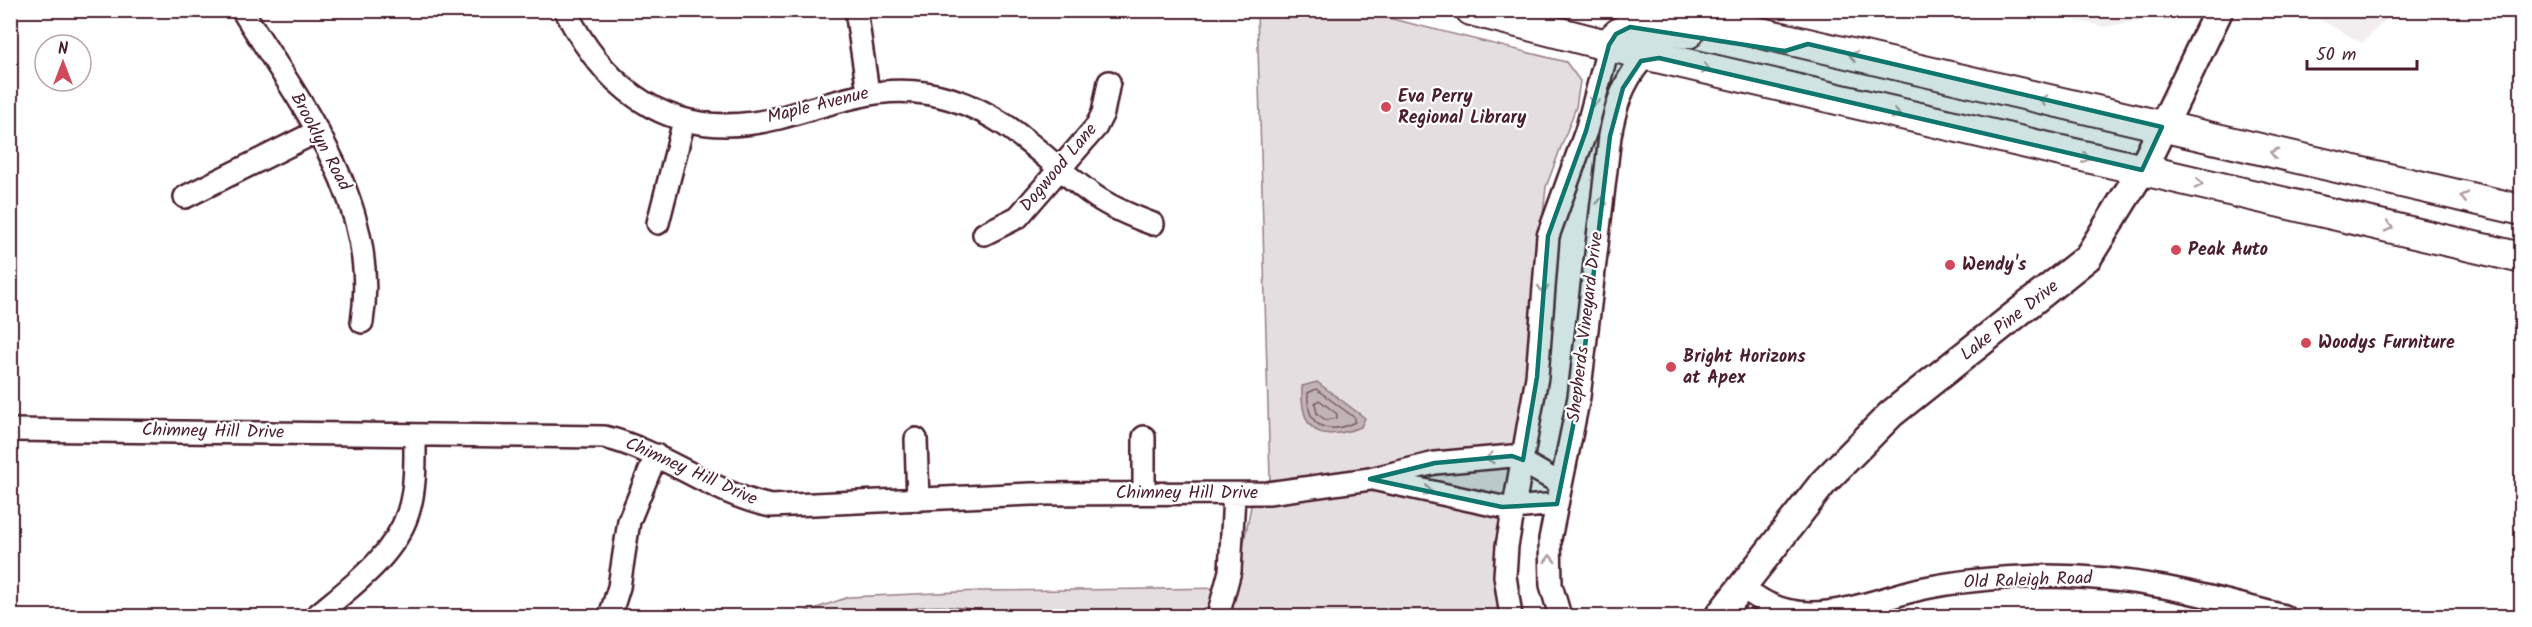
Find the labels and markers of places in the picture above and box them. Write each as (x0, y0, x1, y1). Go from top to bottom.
place label: Eva Perry Regional Library (1398, 83, 1527, 133)
marker: Eva Perry Regional Library (1379, 100, 1393, 114)
place label: Peak Auto (2188, 236, 2268, 265)
marker: Peak Auto (2169, 243, 2183, 257)
place label: Wendy's (1962, 251, 2027, 280)
marker: Wendy's (1943, 258, 1957, 272)
place label: Woodys Furniture (2318, 329, 2455, 358)
marker: Woodys Furniture (2299, 336, 2313, 350)
place label: Bright Horizons at Apex (1683, 343, 1806, 393)
marker: Bright Horizons at Apex (1664, 360, 1678, 374)

